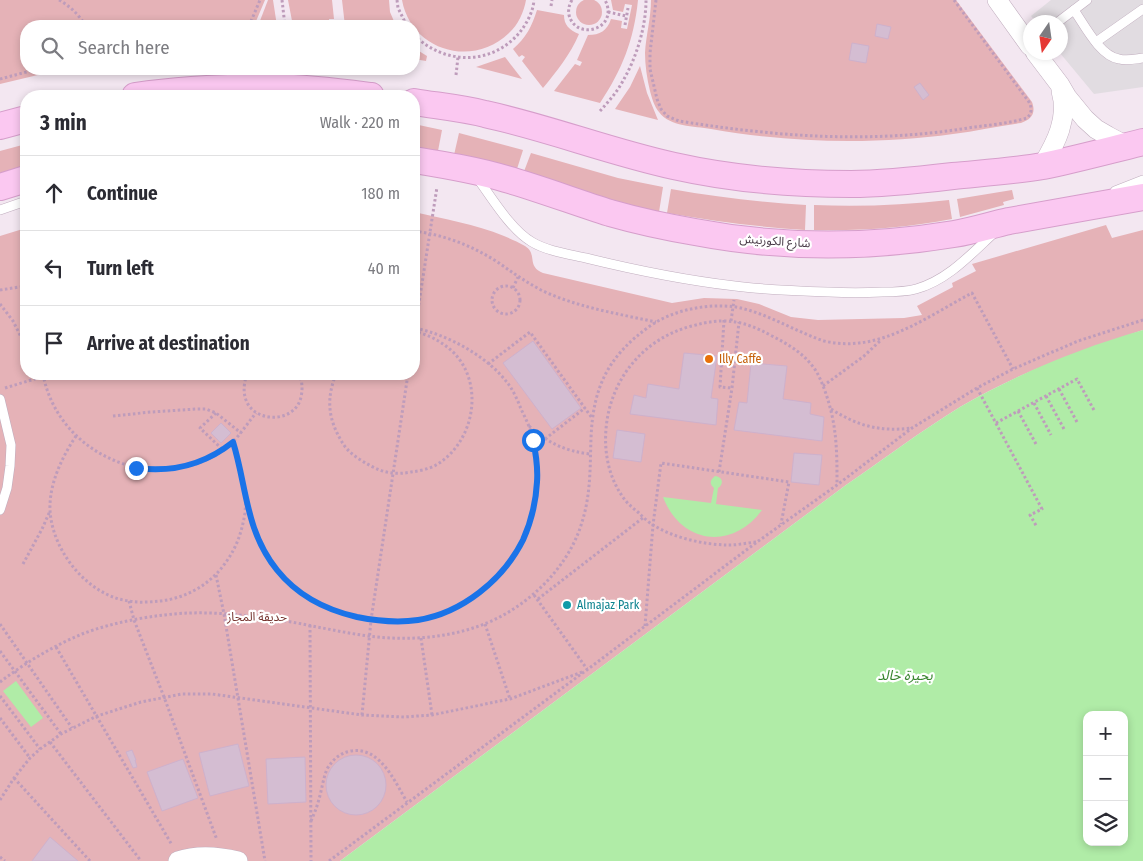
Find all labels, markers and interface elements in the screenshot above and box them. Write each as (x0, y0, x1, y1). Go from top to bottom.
north arrow (1023, 15, 1068, 60)
search box (20, 20, 420, 75)
icon: search (38, 34, 66, 62)
text: Search here (78, 36, 170, 59)
text: 3 min (40, 110, 87, 136)
text: Walk · 220 m (320, 113, 400, 132)
icon: ahead (40, 179, 68, 207)
text: Continue (87, 182, 158, 205)
text: 180 m (361, 184, 400, 203)
street label: شارع الكورنيش (739, 232, 811, 252)
icon: left (40, 254, 68, 282)
text: Turn left (87, 257, 154, 280)
text: 40 m (368, 259, 400, 278)
icon: arrive (40, 329, 68, 357)
text: Arrive at destination (87, 332, 250, 355)
place label: Illy Caffe (719, 352, 762, 366)
marker: Illy Caffe (703, 353, 715, 365)
route start (522, 429, 545, 452)
route end (125, 457, 148, 480)
place label: Almajaz Park (577, 598, 640, 612)
marker: Almajaz Park (561, 599, 573, 611)
park label: حديقة المجاز (226, 610, 287, 624)
water label: بحيرة خالد (877, 667, 933, 684)
map controls (1083, 711, 1128, 846)
button: + (1083, 711, 1128, 756)
button: − (1083, 756, 1128, 801)
button: layers (1083, 801, 1128, 846)

